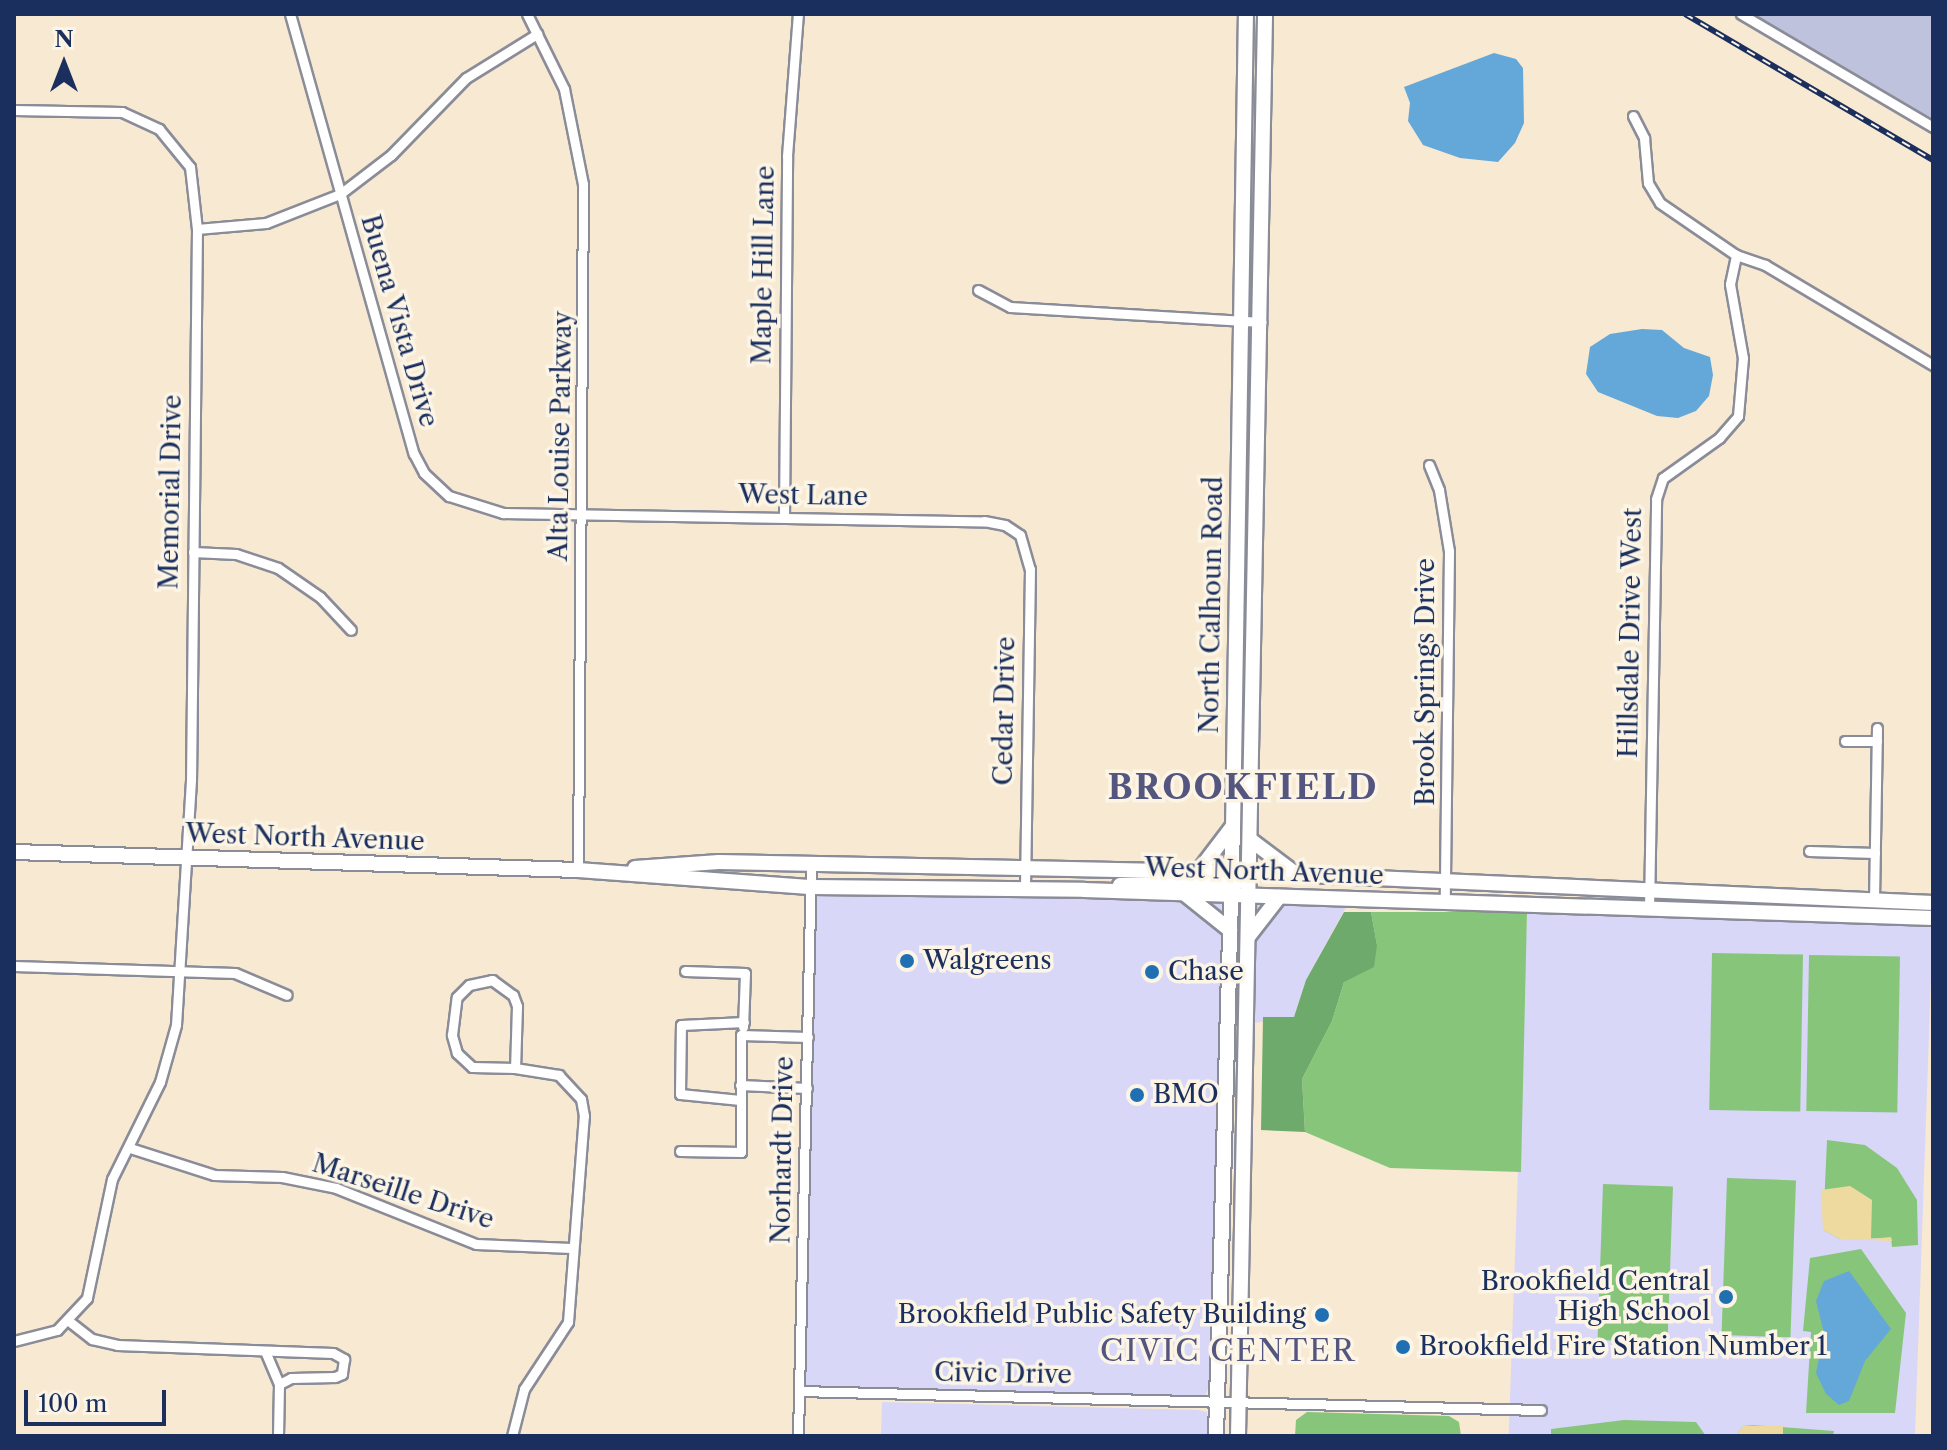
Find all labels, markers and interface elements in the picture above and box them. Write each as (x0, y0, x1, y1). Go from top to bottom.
north arrow (24, 24, 104, 104)
text: N (54, 26, 74, 53)
street label: Maple Hill Lane (747, 165, 781, 365)
street label: Buena Vista Drive (354, 211, 444, 431)
street label: Alta Louise Parkway (543, 310, 579, 562)
street label: Memorial Drive (154, 394, 188, 590)
street label: North Calhoun Road (1194, 476, 1230, 734)
street label: West Lane (738, 479, 868, 513)
street label: Hillsdale Drive West (1613, 507, 1649, 759)
street label: Brook Springs Drive (1410, 558, 1442, 806)
street label: Cedar Drive (988, 636, 1022, 786)
district label: BROOKFIELD (1107, 768, 1379, 808)
street label: West North Avenue (184, 818, 426, 858)
street label: West North Avenue (1143, 852, 1385, 892)
place label: Walgreens (923, 945, 1052, 977)
marker: Walgreens (898, 952, 916, 970)
place label: Chase (1168, 956, 1244, 988)
marker: Chase (1143, 963, 1161, 981)
street label: Norhardt Drive (766, 1056, 800, 1244)
place label: BMO (1153, 1079, 1219, 1111)
marker: BMO (1128, 1086, 1146, 1104)
street label: Marseille Drive (308, 1148, 498, 1236)
place label: Brookfield Central High School (1481, 1266, 1710, 1328)
marker: Brookfield Central High School (1717, 1288, 1735, 1306)
place label: Brookfield Public Safety Building (897, 1299, 1306, 1331)
marker: Brookfield Public Safety Building (1313, 1306, 1331, 1324)
place label: Brookfield Fire Station Number 1 (1419, 1331, 1828, 1363)
district label: CIVIC CENTER (1100, 1333, 1356, 1369)
marker: Brookfield Fire Station Number 1 (1394, 1338, 1412, 1356)
street label: Civic Drive (934, 1357, 1072, 1391)
scale bar (28, 1374, 170, 1424)
text: 100 m (38, 1389, 107, 1418)

